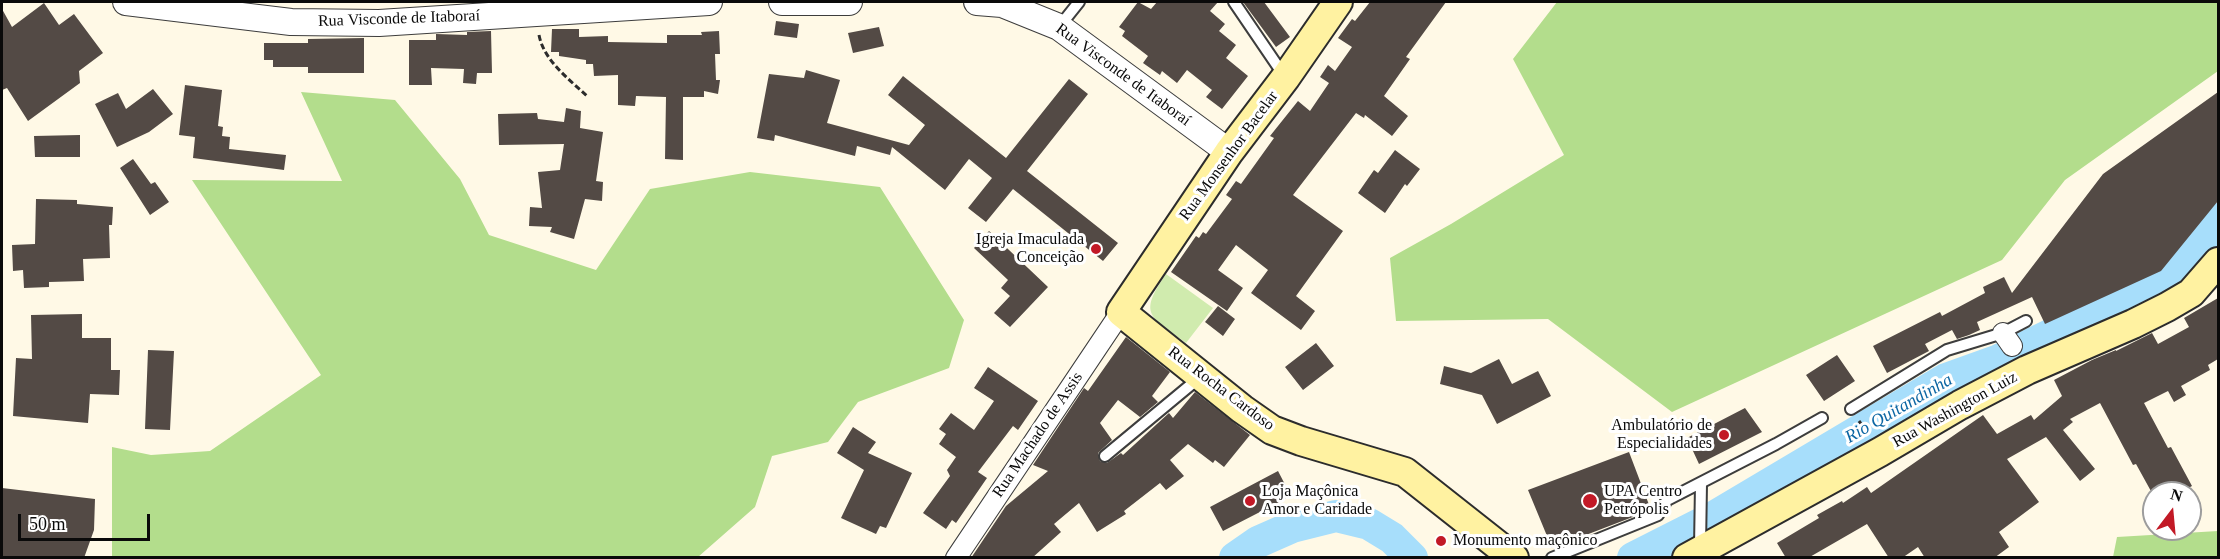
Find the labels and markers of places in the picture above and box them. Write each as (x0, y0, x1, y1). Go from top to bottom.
place label: Igreja Imaculada Conceição (976, 230, 1084, 268)
marker: Igreja Imaculada Conceição (1089, 242, 1103, 256)
place label: Ambulatório de Especialidades (1611, 416, 1712, 454)
marker: Ambulatório de Especialidades (1717, 428, 1731, 442)
place label: Loja Maçônica Amor e Caridade (1262, 482, 1372, 520)
place label: UPA Centro Petrópolis (1604, 482, 1682, 520)
marker: UPA Centro Petrópolis (1581, 492, 1599, 510)
marker: Loja Maçônica Amor e Caridade (1243, 494, 1257, 508)
place label: Monumento maçônico (1453, 531, 1597, 551)
marker: Monumento maçônico (1434, 534, 1448, 548)

